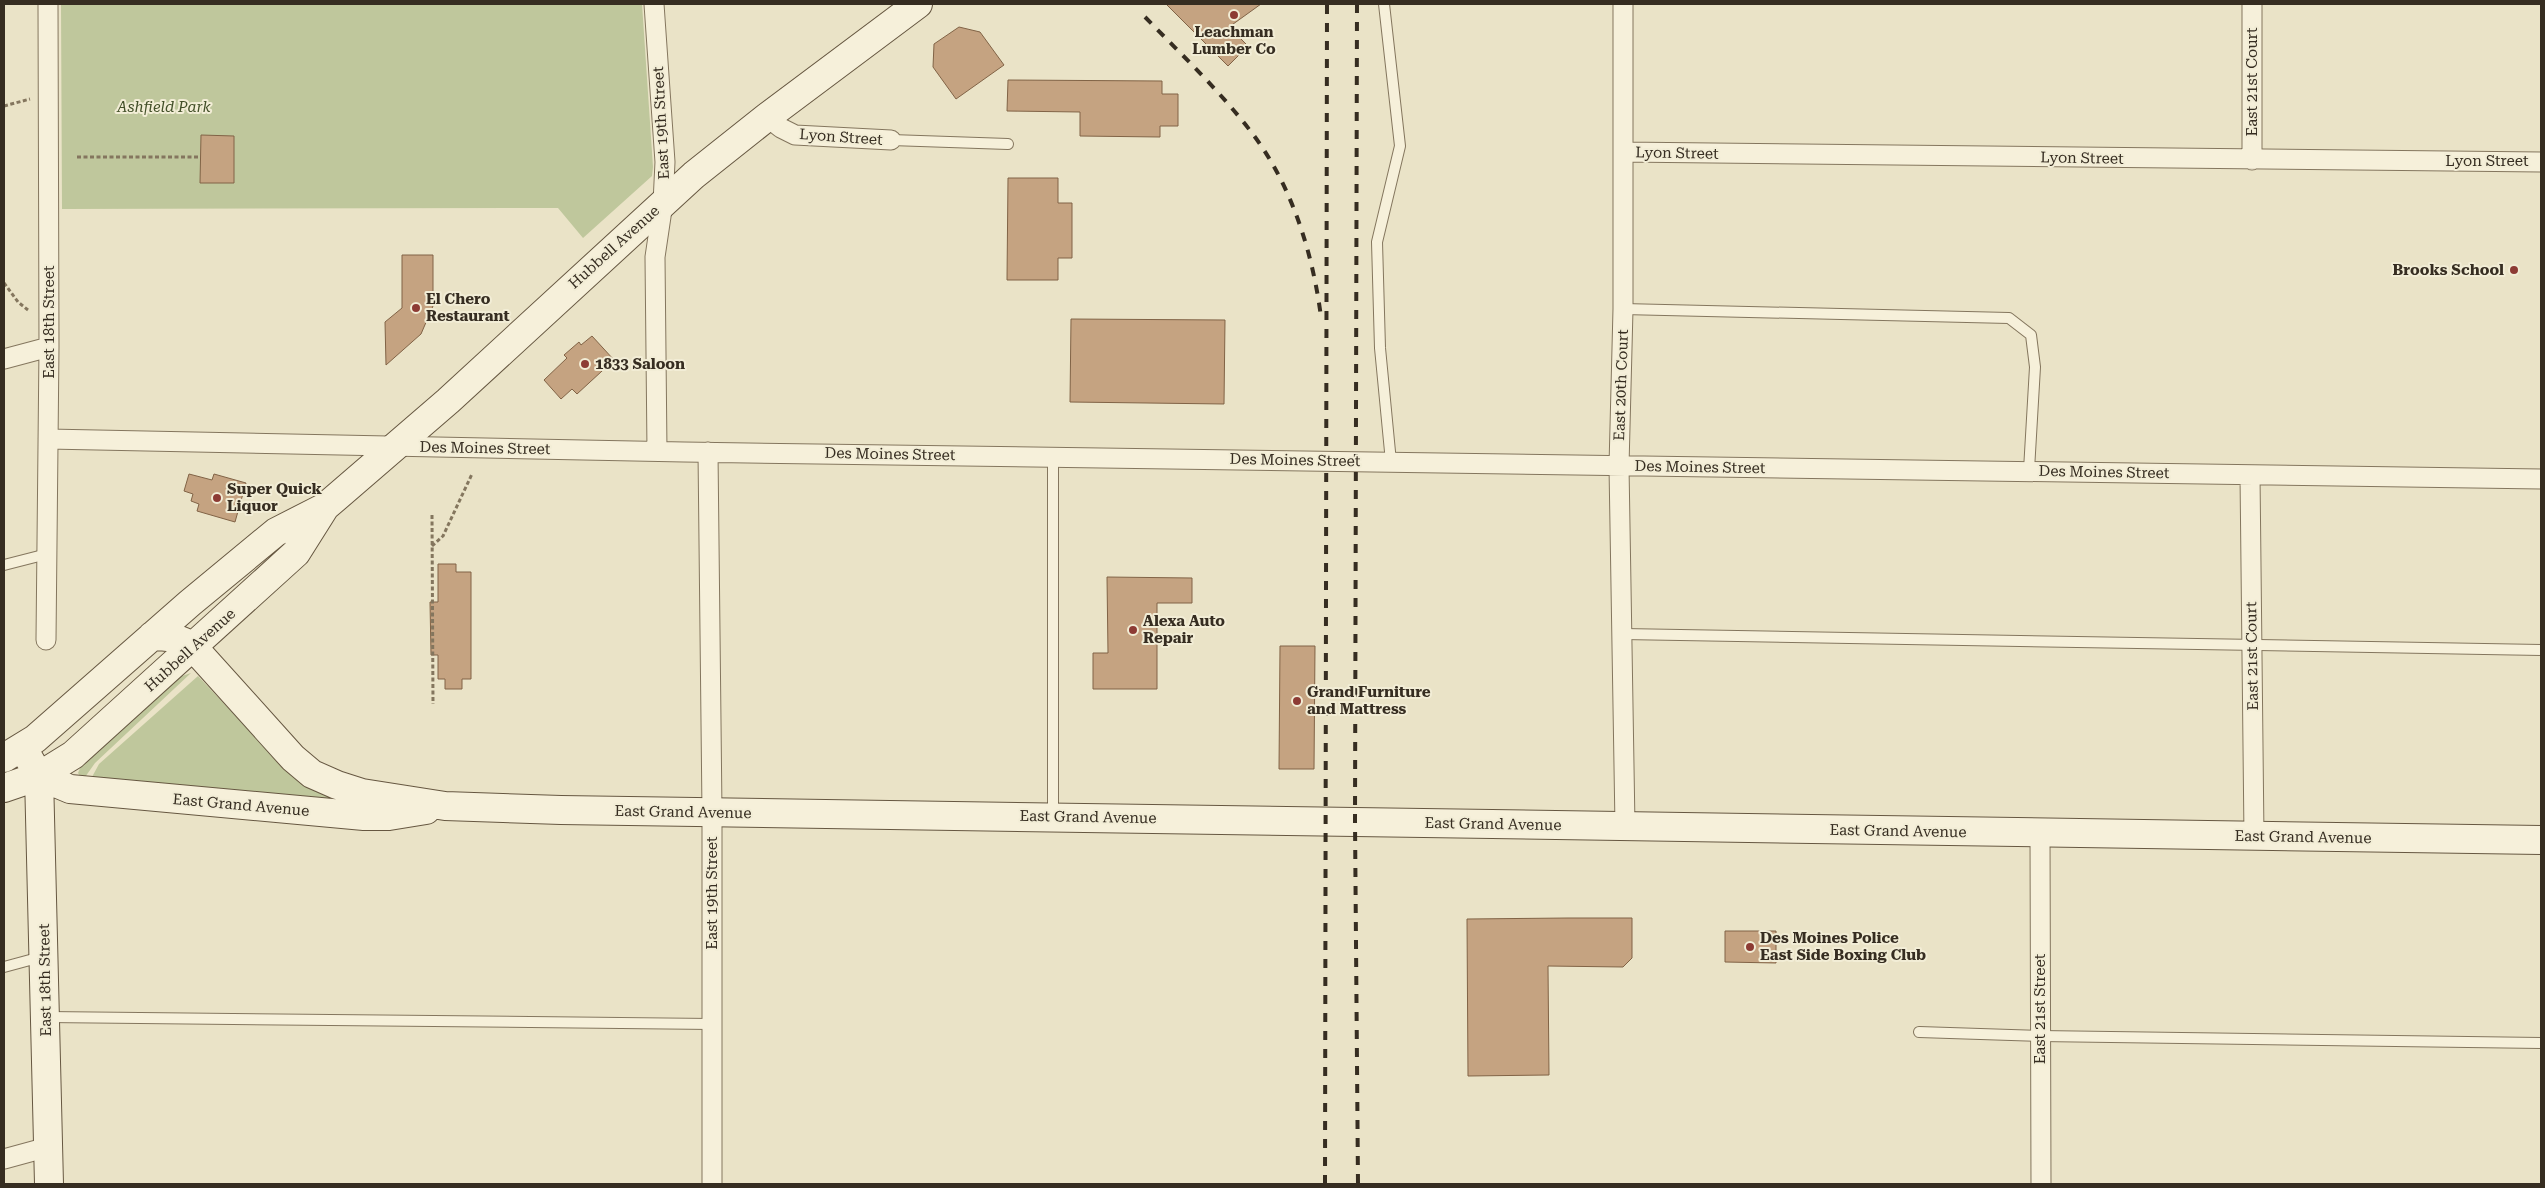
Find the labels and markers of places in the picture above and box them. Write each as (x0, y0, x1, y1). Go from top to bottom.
marker: Leachman Lumber Co (1228, 9, 1240, 21)
place label: Leachman Lumber Co (1192, 23, 1276, 58)
place label: Brooks School (2393, 261, 2504, 279)
marker: Brooks School (2508, 264, 2520, 276)
place label: El Chero Restaurant (426, 290, 510, 325)
marker: El Chero Restaurant (410, 302, 422, 314)
place label: 1833 Saloon (595, 355, 685, 373)
marker: 1833 Saloon (579, 358, 591, 370)
place label: Super Quick Liquor (227, 480, 323, 515)
marker: Super Quick Liquor (211, 492, 223, 504)
place label: Alexa Auto Repair (1143, 612, 1225, 647)
marker: Alexa Auto Repair (1127, 624, 1139, 636)
place label: Grand Furniture and Mattress (1307, 683, 1431, 718)
marker: Grand Furniture and Mattress (1291, 695, 1303, 707)
place label: Des Moines Police East Side Boxing Club (1760, 929, 1926, 964)
marker: Des Moines Police East Side Boxing Club (1744, 941, 1756, 953)

